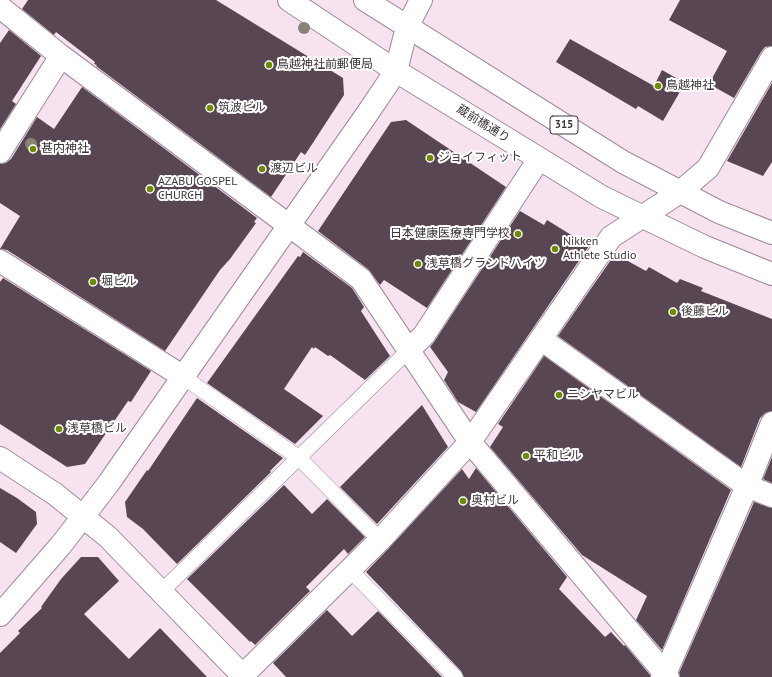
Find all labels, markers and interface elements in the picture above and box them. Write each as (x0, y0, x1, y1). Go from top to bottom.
place label: 鳥越神社前郵便局 (277, 58, 373, 72)
marker: 鳥越神社前郵便局 (264, 60, 274, 70)
place label: 鳥越神社 (666, 79, 714, 93)
marker: 鳥越神社 (653, 81, 663, 91)
place label: 筑波ビル (218, 101, 266, 115)
street label: 蔵前橋通り (454, 102, 512, 146)
marker: 筑波ビル (205, 103, 215, 113)
road number: 315 (550, 116, 578, 134)
place label: 甚内神社 (41, 142, 89, 156)
marker: 甚内神社 (28, 144, 38, 154)
place label: ジョイフィット (438, 151, 522, 165)
marker: ジョイフィット (425, 153, 435, 163)
place label: 渡辺ビル (270, 162, 318, 176)
marker: 渡辺ビル (257, 164, 267, 174)
place label: AZABU GOSPEL CHURCH (158, 175, 237, 203)
marker: AZABU GOSPEL CHURCH (145, 184, 155, 194)
place label: 日本健康医療専門学校 (390, 227, 510, 241)
marker: 日本健康医療専門学校 (513, 229, 523, 239)
place label: Nikken Athlete Studio (563, 235, 636, 263)
marker: Nikken Athlete Studio (550, 244, 560, 254)
place label: 浅草橋グランドハイツ (426, 257, 546, 271)
marker: 浅草橋グランドハイツ (413, 259, 423, 269)
place label: 堀ビル (101, 275, 137, 289)
marker: 堀ビル (88, 277, 98, 287)
place label: 後藤ビル (681, 305, 729, 319)
marker: 後藤ビル (668, 307, 678, 317)
place label: ニシヤマビル (567, 388, 639, 402)
marker: ニシヤマビル (554, 390, 564, 400)
place label: 浅草橋ビル (67, 422, 127, 436)
marker: 浅草橋ビル (54, 424, 64, 434)
place label: 平和ビル (534, 449, 582, 463)
marker: 平和ビル (521, 451, 531, 461)
place label: 奥村ビル (471, 494, 519, 508)
marker: 奥村ビル (458, 496, 468, 506)

